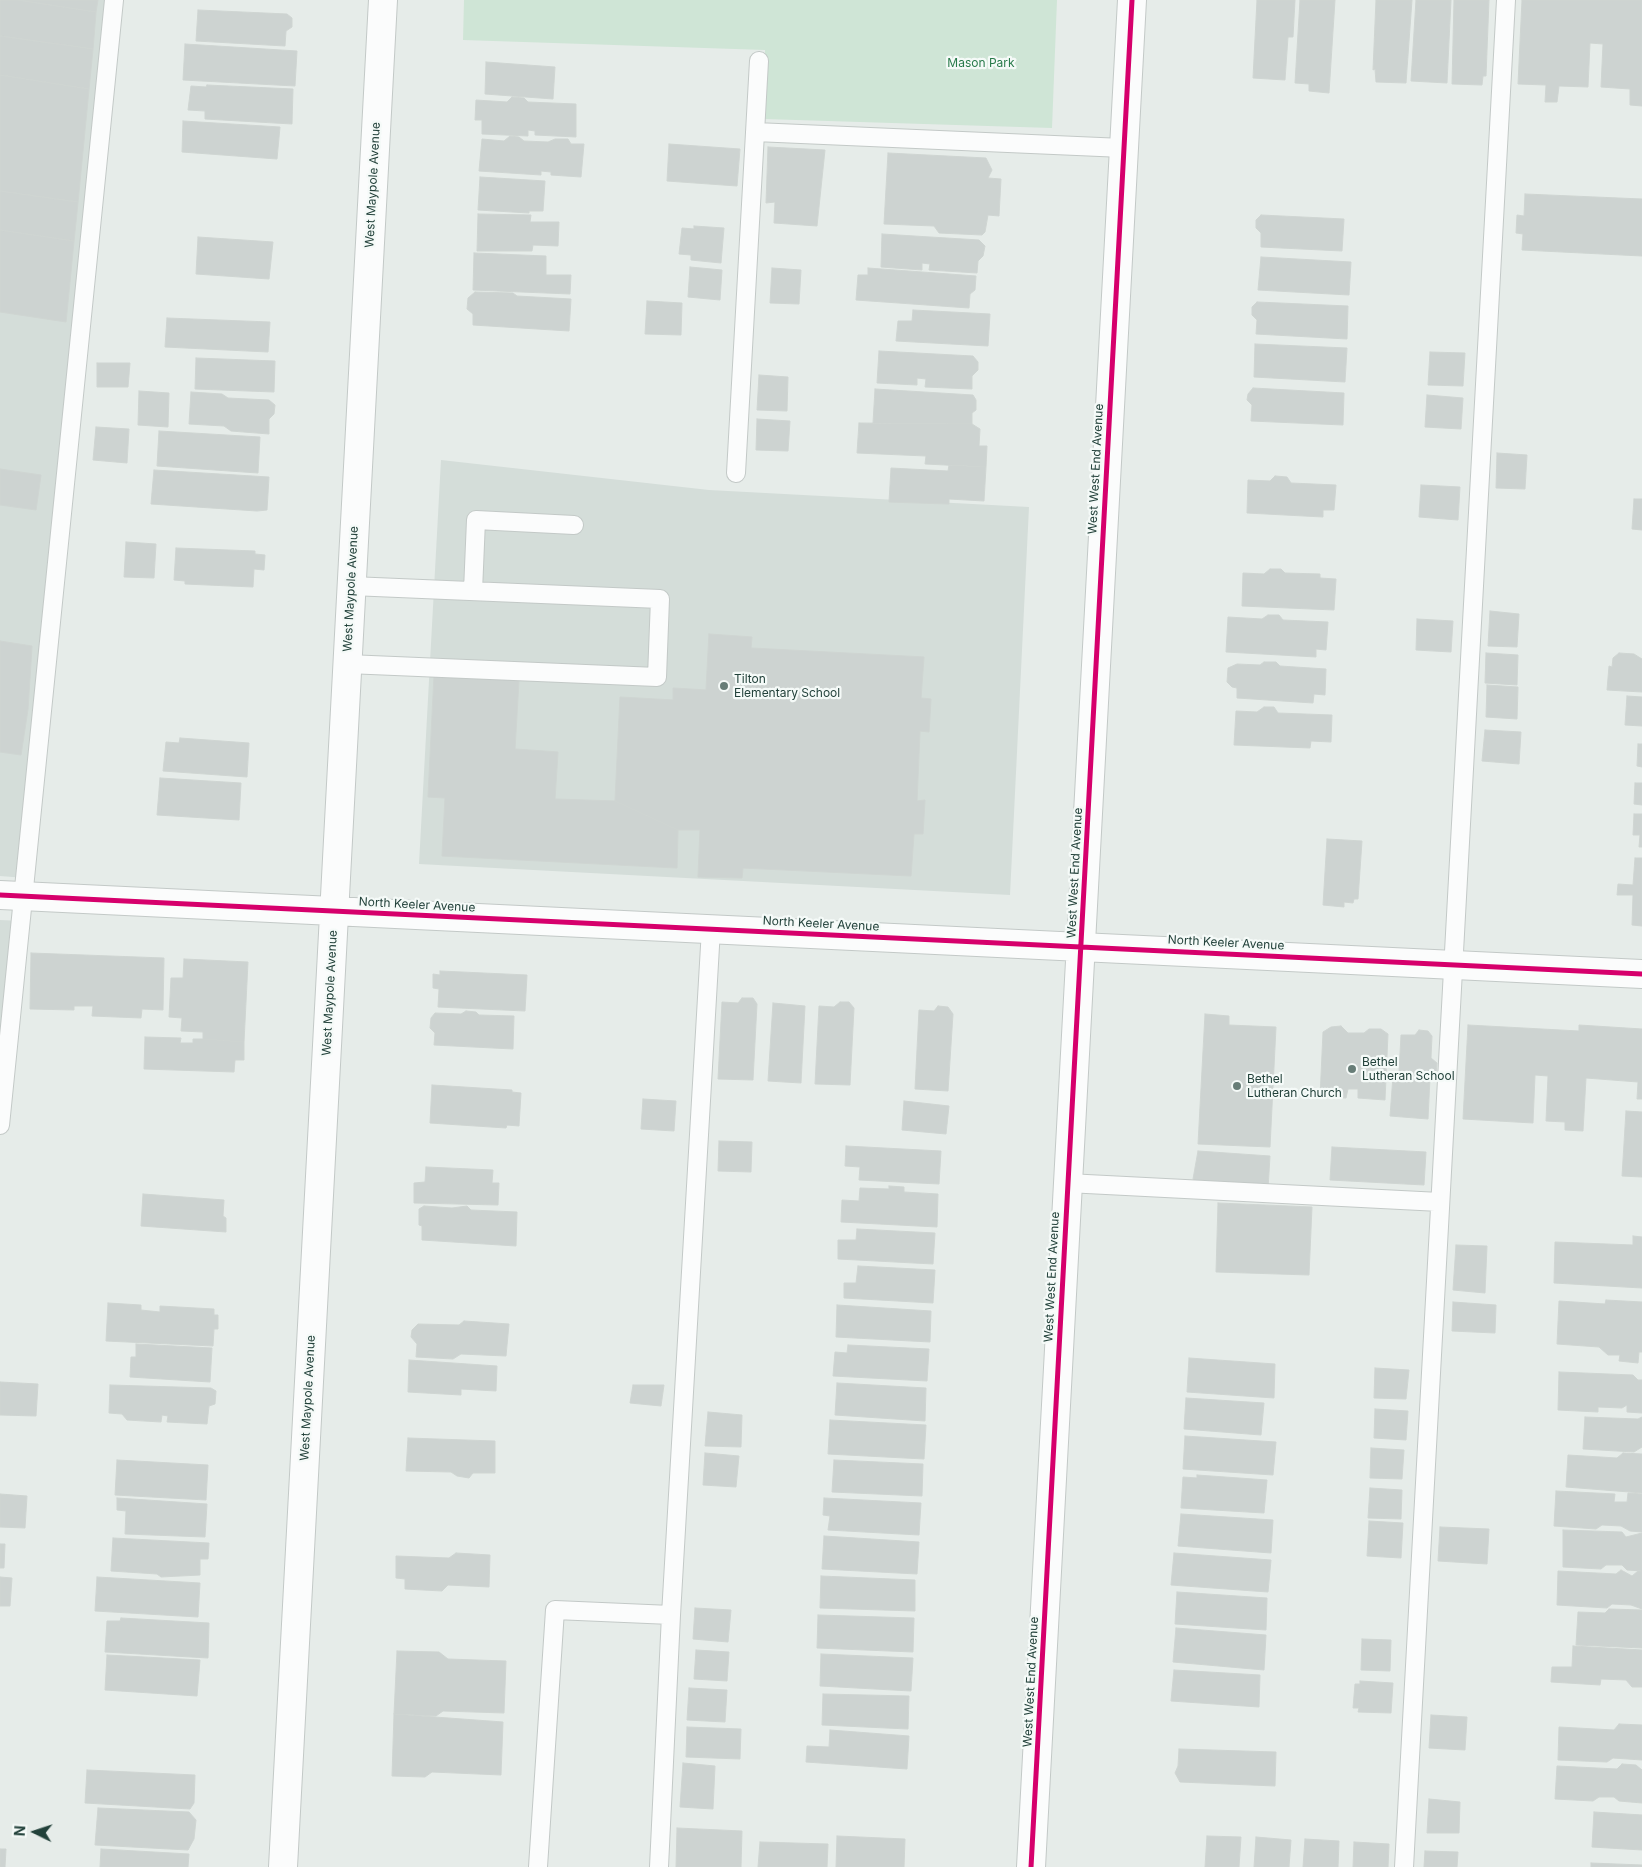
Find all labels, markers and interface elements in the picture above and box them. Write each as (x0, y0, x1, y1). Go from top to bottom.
park label: Mason Park (947, 56, 1015, 70)
street label: West Maypole Avenue (363, 122, 383, 248)
street label: West West End Avenue (1085, 403, 1107, 535)
street label: West Maypole Avenue (341, 526, 361, 652)
place label: Tilton Elementary School (734, 672, 840, 700)
marker: Tilton Elementary School (718, 680, 730, 692)
street label: West West End Avenue (1064, 807, 1086, 939)
street label: North Keeler Avenue (358, 895, 476, 915)
street label: North Keeler Avenue (762, 914, 880, 934)
street label: West Maypole Avenue (320, 930, 340, 1056)
street label: North Keeler Avenue (1167, 933, 1285, 953)
place label: Bethel Lutheran School (1362, 1055, 1455, 1083)
marker: Bethel Lutheran School (1346, 1063, 1358, 1075)
place label: Bethel Lutheran Church (1247, 1072, 1342, 1100)
marker: Bethel Lutheran Church (1231, 1080, 1243, 1092)
street label: West West End Avenue (1041, 1211, 1063, 1343)
street label: West Maypole Avenue (298, 1335, 318, 1461)
street label: West West End Avenue (1020, 1616, 1042, 1748)
north arrow (10, 1807, 60, 1857)
text: N (11, 1825, 28, 1837)

